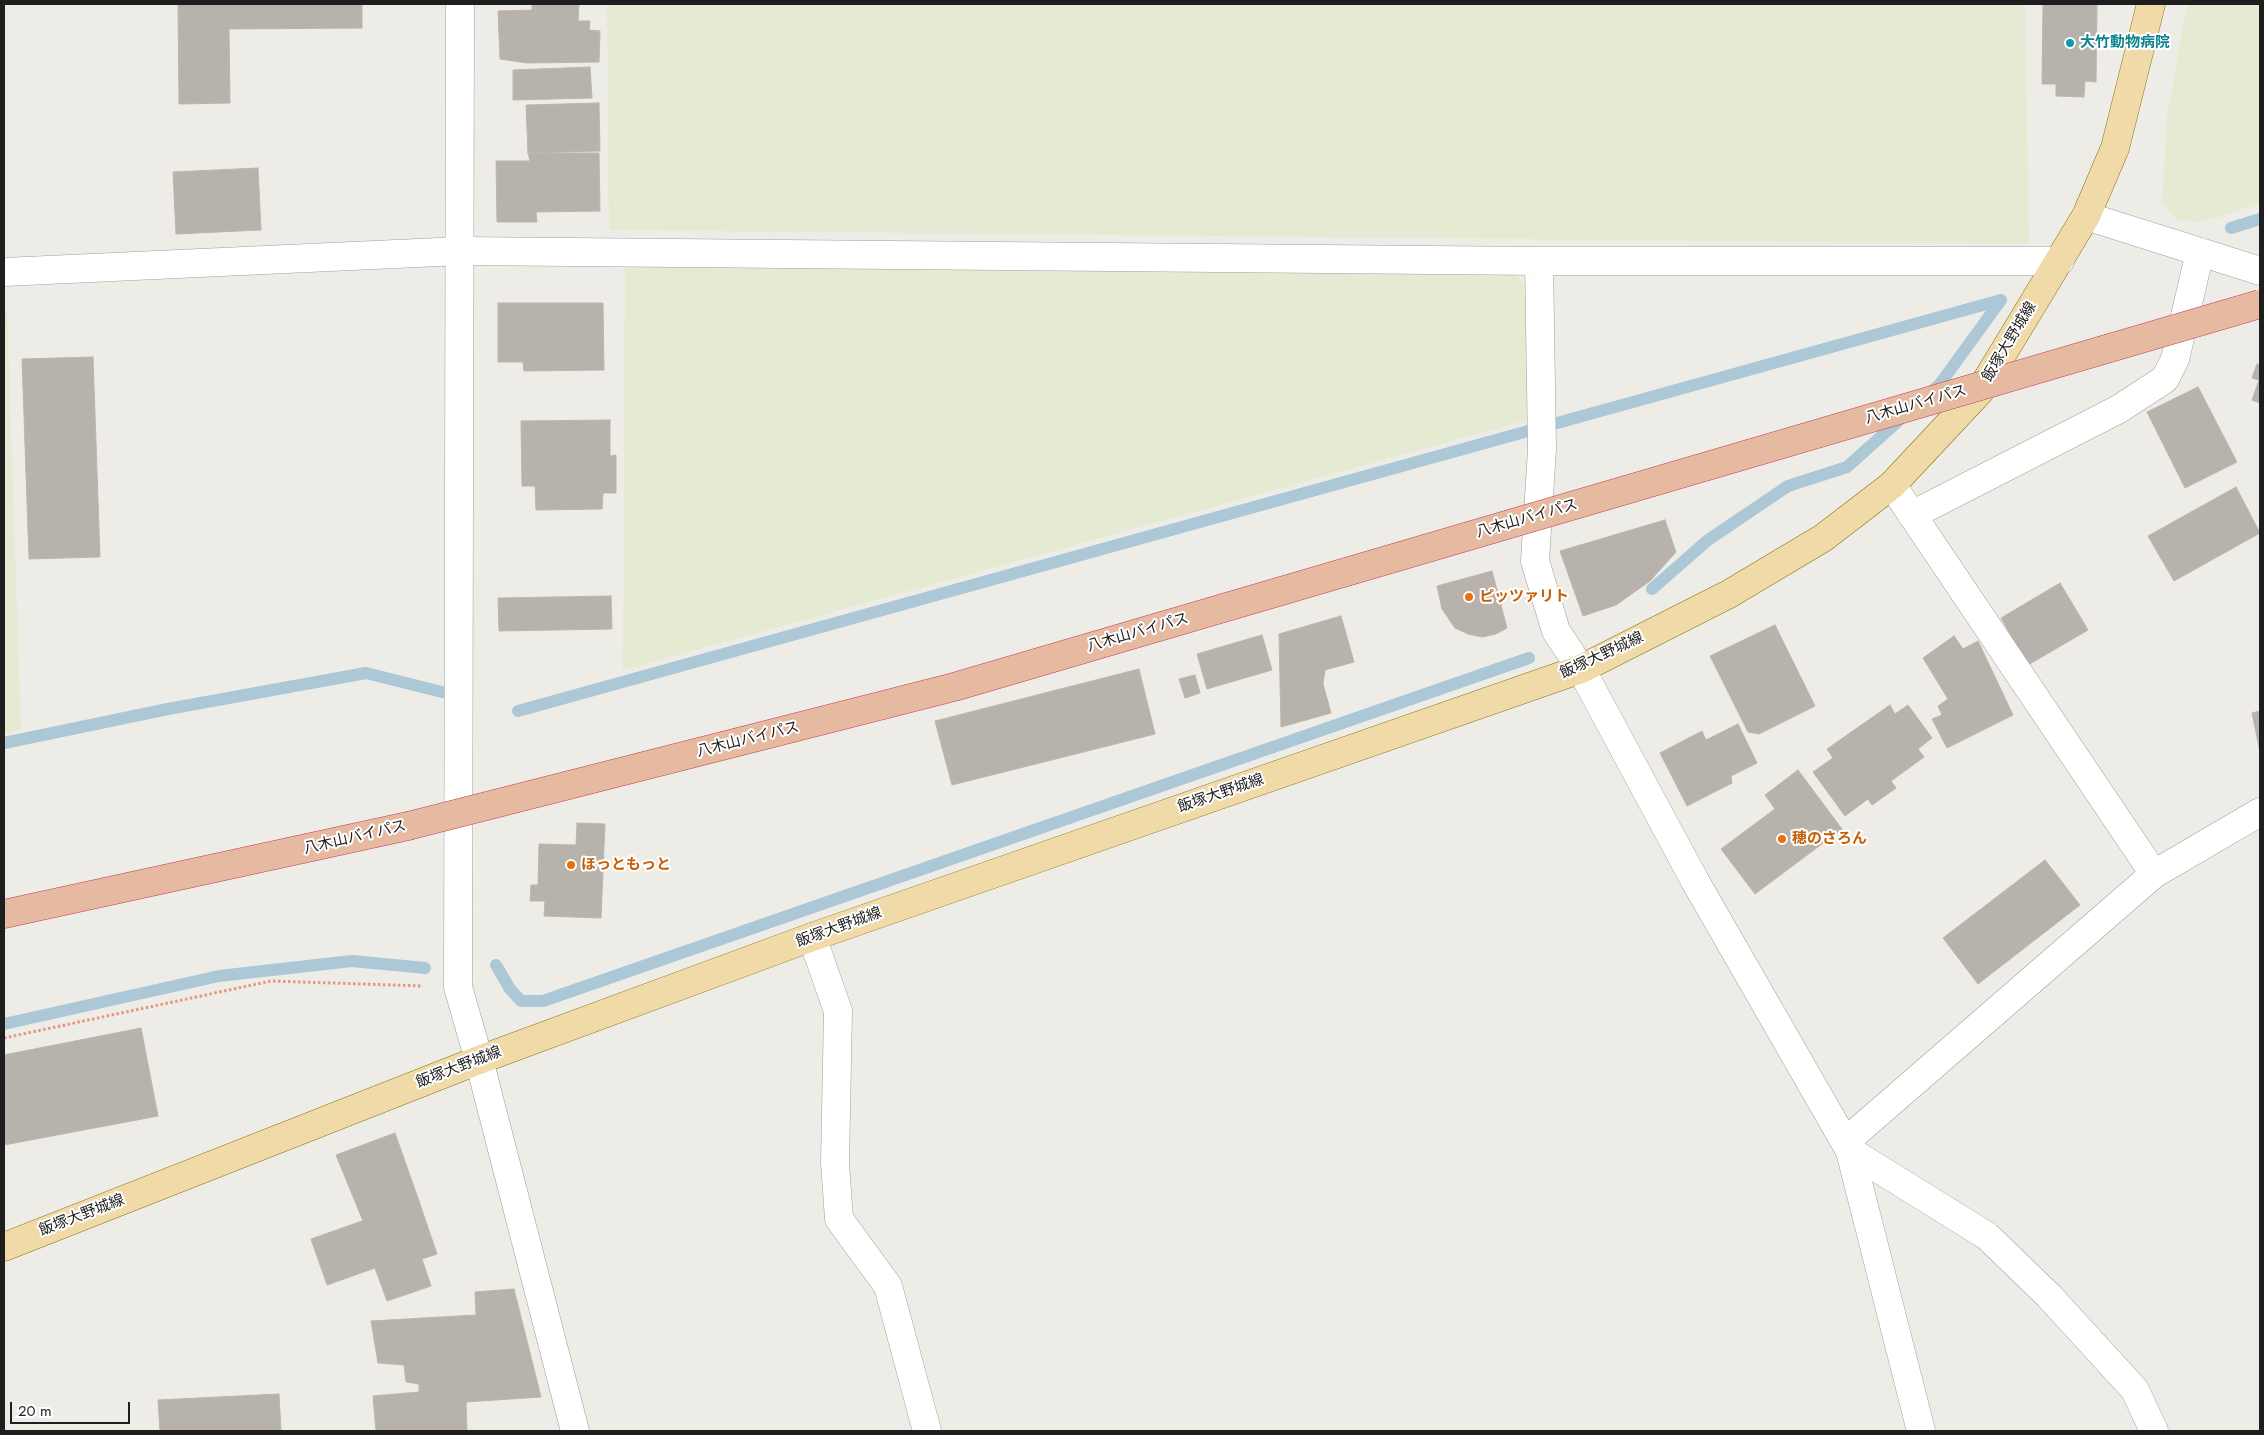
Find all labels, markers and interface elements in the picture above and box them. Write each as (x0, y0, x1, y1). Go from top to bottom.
place label: 大竹動物病院 (2080, 34, 2170, 52)
marker: 大竹動物病院 (2064, 37, 2076, 49)
street label: 飯塚大野城線 (1979, 299, 2041, 385)
street label: 八木山バイパス (1863, 382, 1969, 428)
street label: 八木山バイパス (1474, 496, 1580, 542)
place label: ピッツァリト (1479, 588, 1569, 606)
marker: ピッツァリト (1463, 591, 1475, 603)
street label: 八木山バイパス (1085, 610, 1191, 656)
street label: 飯塚大野城線 (1557, 629, 1647, 683)
street label: 八木山バイパス (695, 719, 801, 761)
street label: 飯塚大野城線 (1176, 771, 1266, 817)
street label: 八木山バイパス (302, 817, 408, 859)
place label: 穂のさろん (1792, 830, 1867, 848)
marker: 穂のさろん (1776, 833, 1788, 845)
place label: ほっともっと (581, 856, 671, 874)
marker: ほっともっと (565, 859, 577, 871)
street label: 飯塚大野城線 (794, 904, 884, 952)
street label: 飯塚大野城線 (414, 1043, 504, 1093)
street label: 飯塚大野城線 (37, 1191, 127, 1241)
scale bar (12, 1392, 132, 1424)
text: 20 m (18, 1400, 52, 1422)

